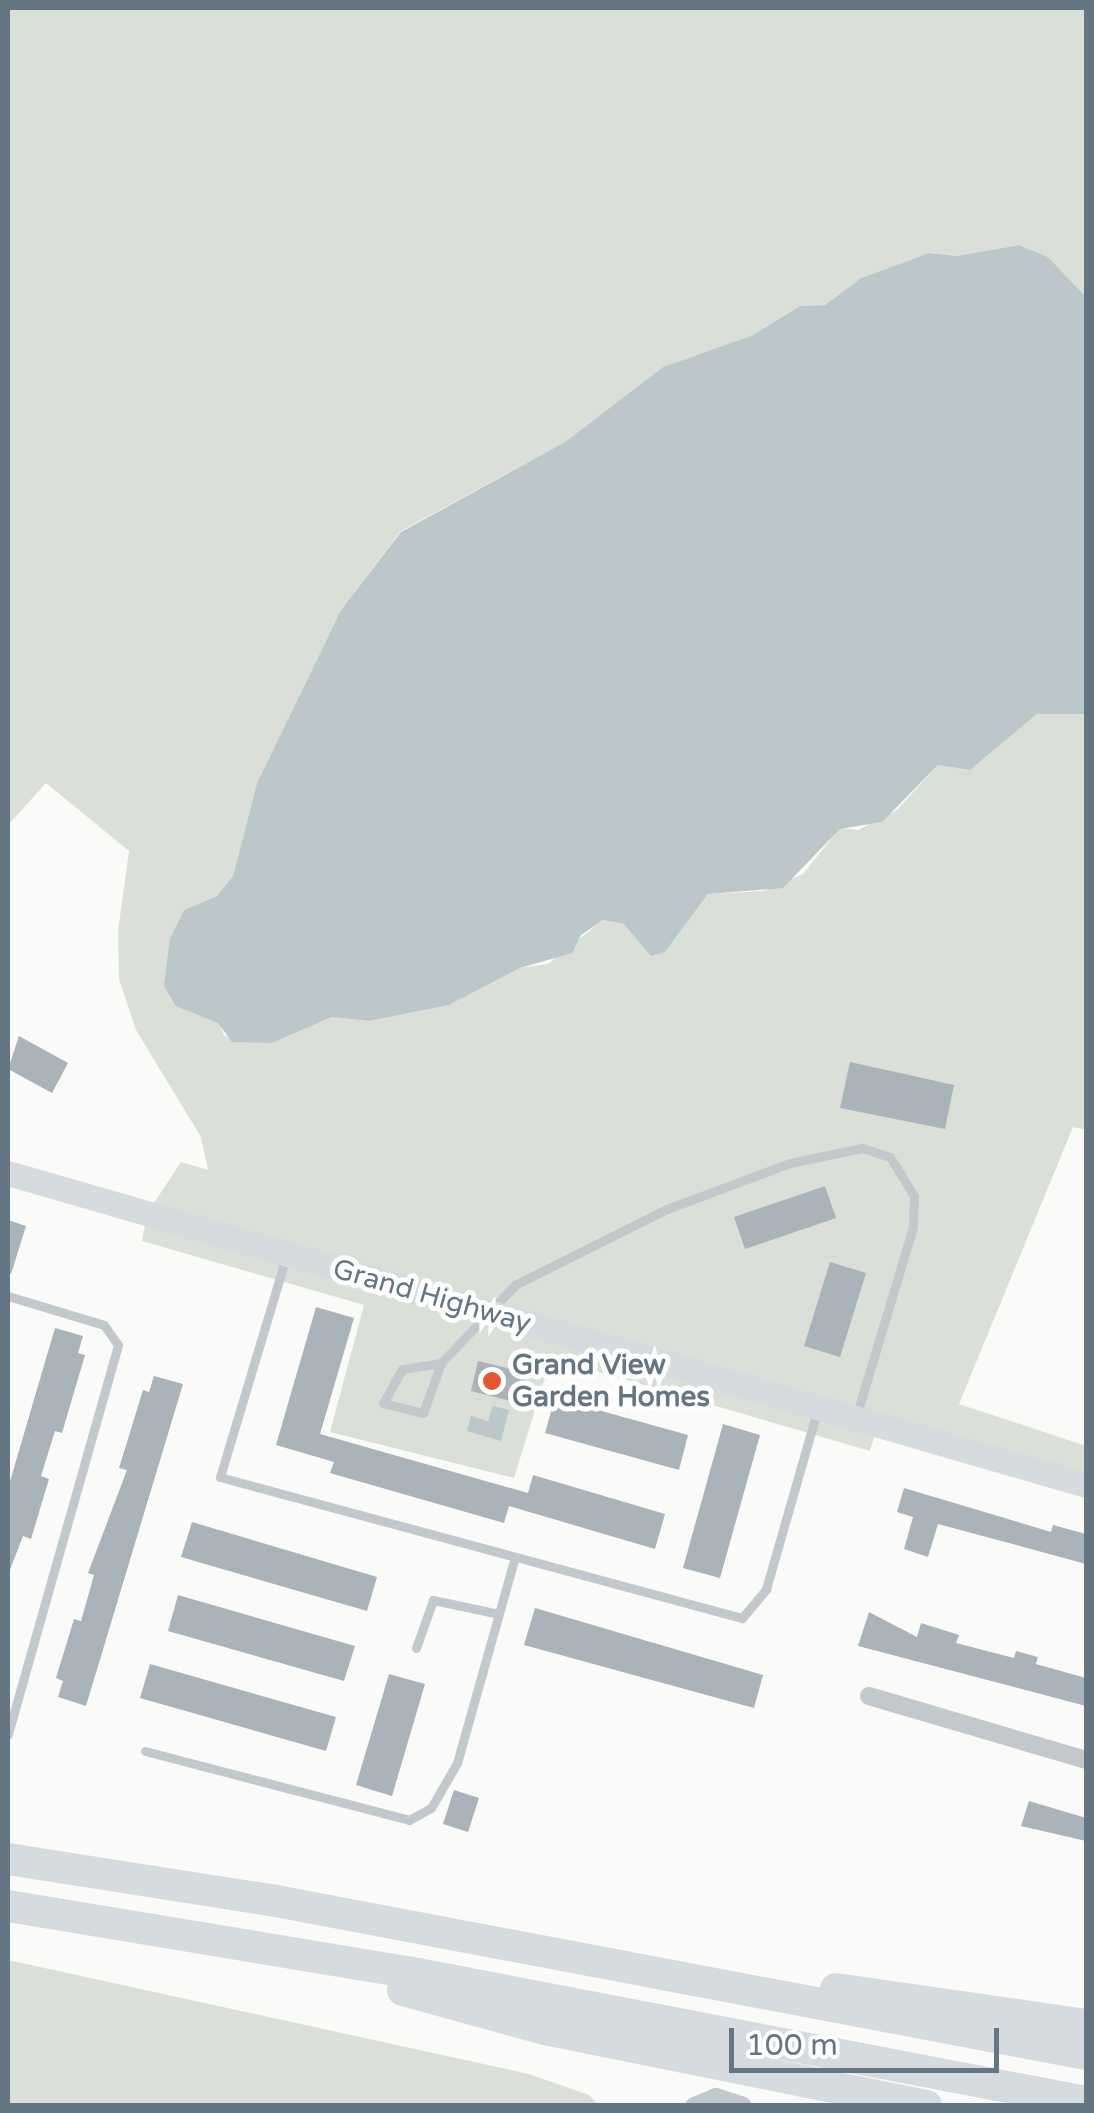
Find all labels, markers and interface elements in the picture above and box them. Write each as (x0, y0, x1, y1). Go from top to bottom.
street label: Grand Highway (329, 1252, 535, 1340)
place label: Grand View Garden Homes (512, 1348, 710, 1414)
marker: Grand View Garden Homes (481, 1370, 503, 1392)
scale bar (734, 2008, 1004, 2070)
text: 100 m (746, 2027, 838, 2064)

